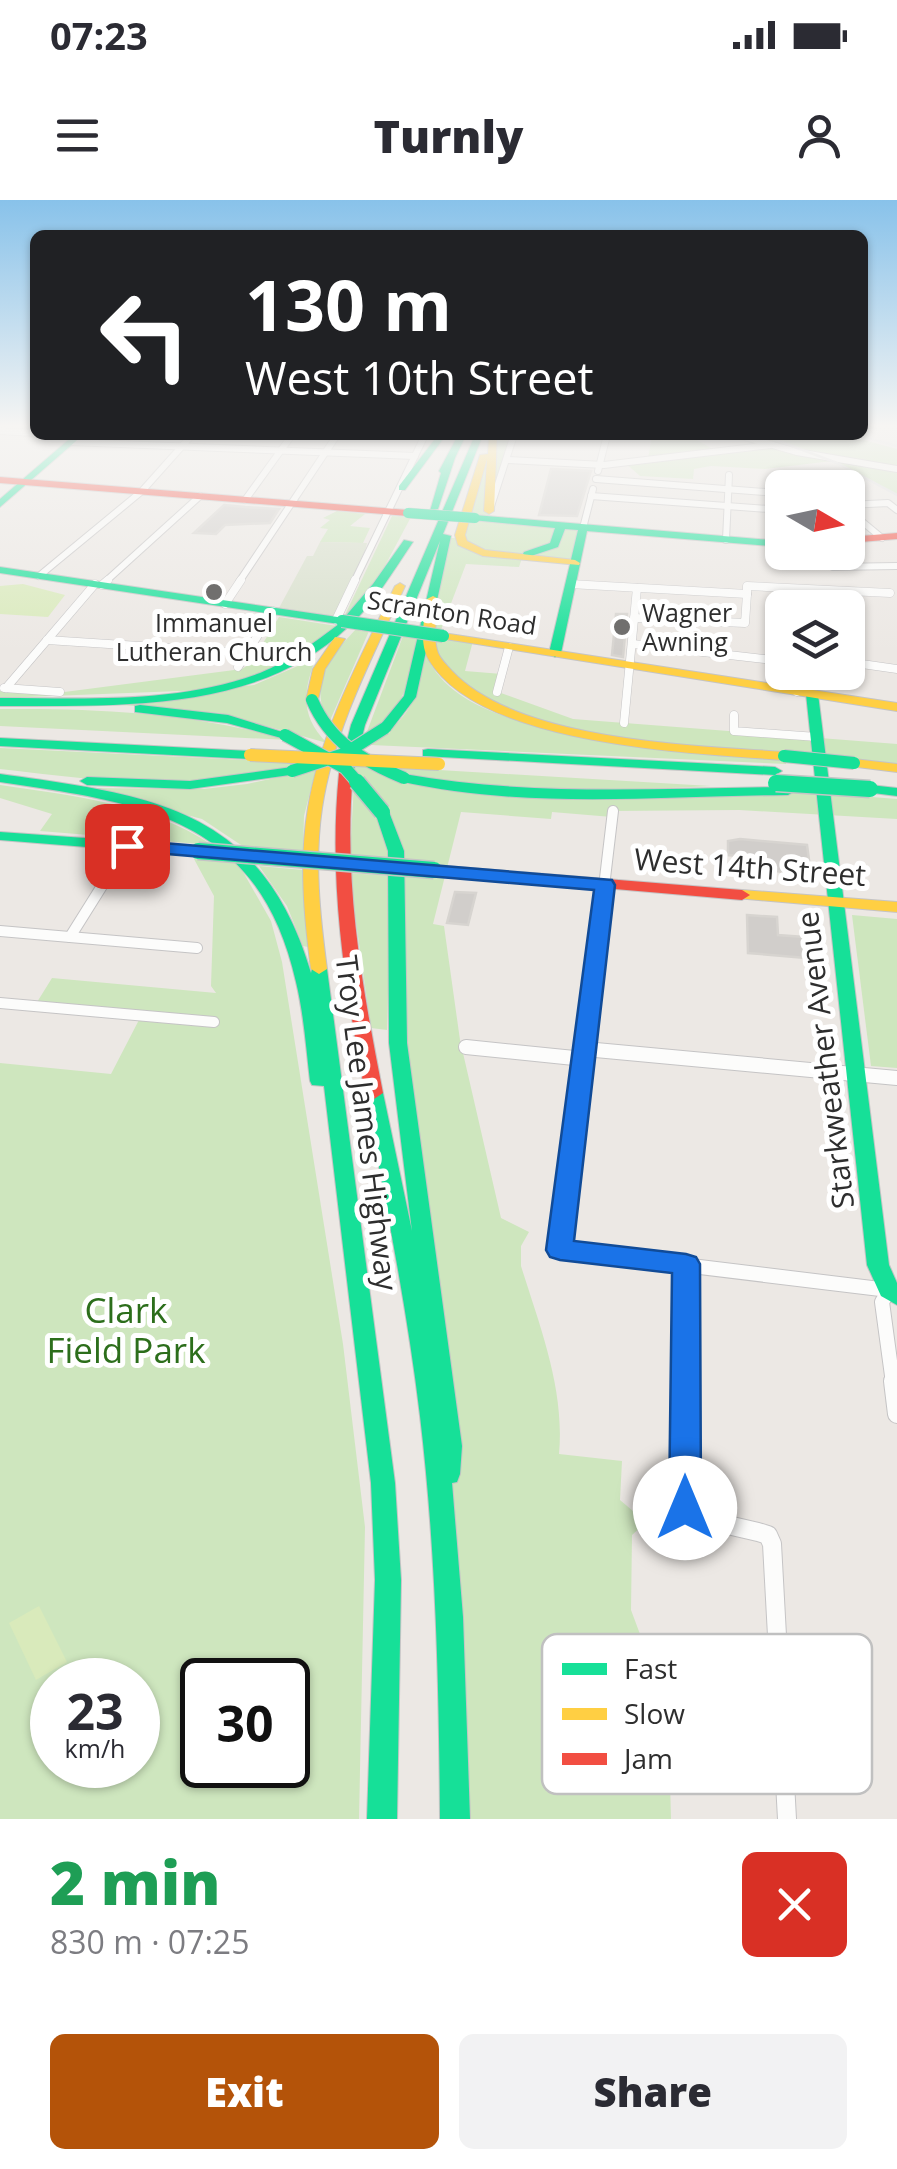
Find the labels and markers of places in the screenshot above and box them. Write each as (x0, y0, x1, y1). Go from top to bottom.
marker: Immanuel Lutheran Church (203, 581, 225, 603)
place label: Wagner Awning (642, 595, 732, 658)
place label: Immanuel Lutheran Church (116, 605, 312, 668)
marker: Wagner Awning (611, 616, 633, 638)
pin (85, 804, 170, 889)

